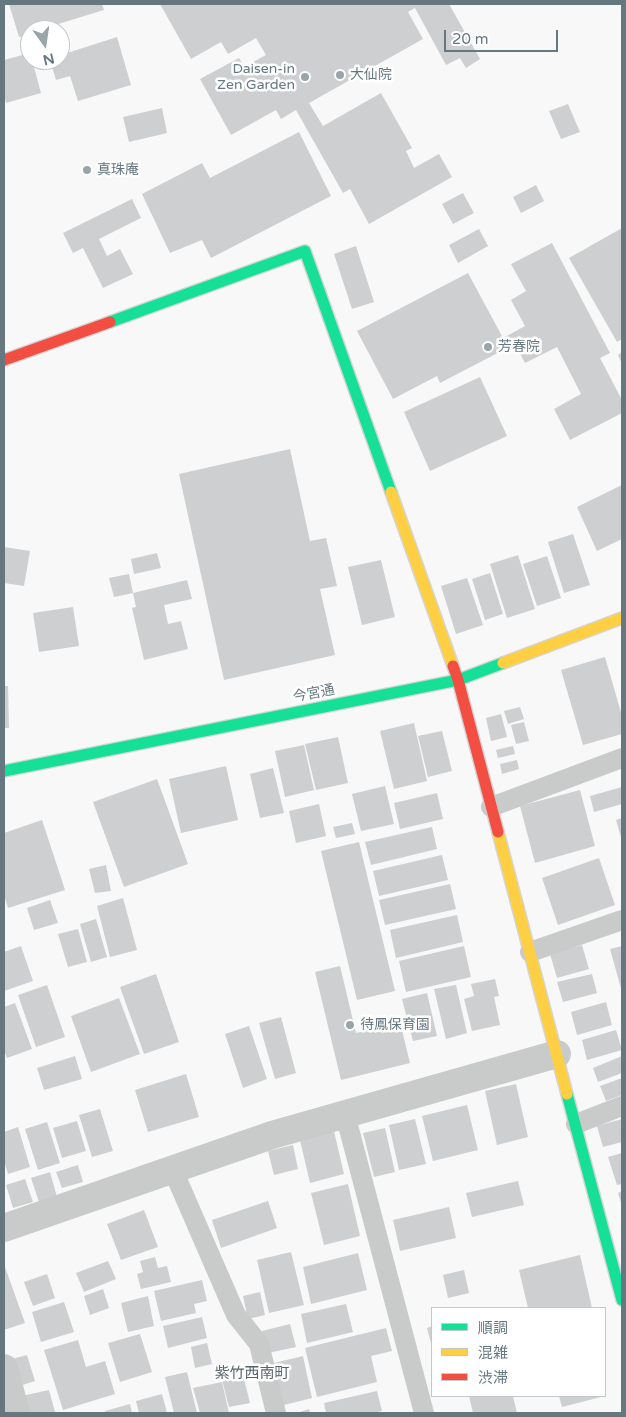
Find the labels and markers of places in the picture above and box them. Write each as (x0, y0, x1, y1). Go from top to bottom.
place label: Daisen-in Zen Garden (217, 61, 295, 94)
place label: 大仙院 (350, 67, 392, 83)
marker: 大仙院 (334, 69, 346, 81)
marker: Daisen-in Zen Garden (299, 71, 311, 83)
place label: 真珠庵 (97, 162, 139, 178)
marker: 真珠庵 (81, 164, 93, 176)
place label: 芳春院 (498, 339, 540, 355)
marker: 芳春院 (482, 341, 494, 353)
place label: 待鳳保育園 (360, 1017, 430, 1033)
marker: 待鳳保育園 (344, 1019, 356, 1031)

